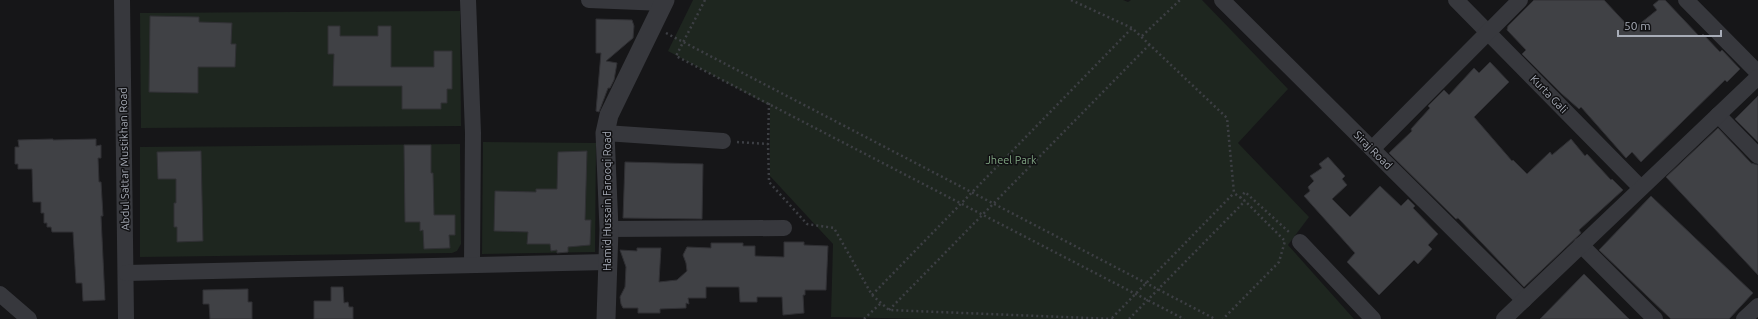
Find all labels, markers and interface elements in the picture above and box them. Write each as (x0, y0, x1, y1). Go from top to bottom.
scale bar (1618, 12, 1721, 38)
text: 50 m (1624, 19, 1651, 32)
street label: Kurta Gali (1528, 73, 1570, 115)
street label: Abdul Sattar Mustikhan Road (117, 87, 131, 231)
street label: Siraj Road (1352, 129, 1394, 171)
street label: Hamid Hussain Farooqi Road (601, 131, 613, 271)
park label: Jheel Park (985, 154, 1037, 166)

